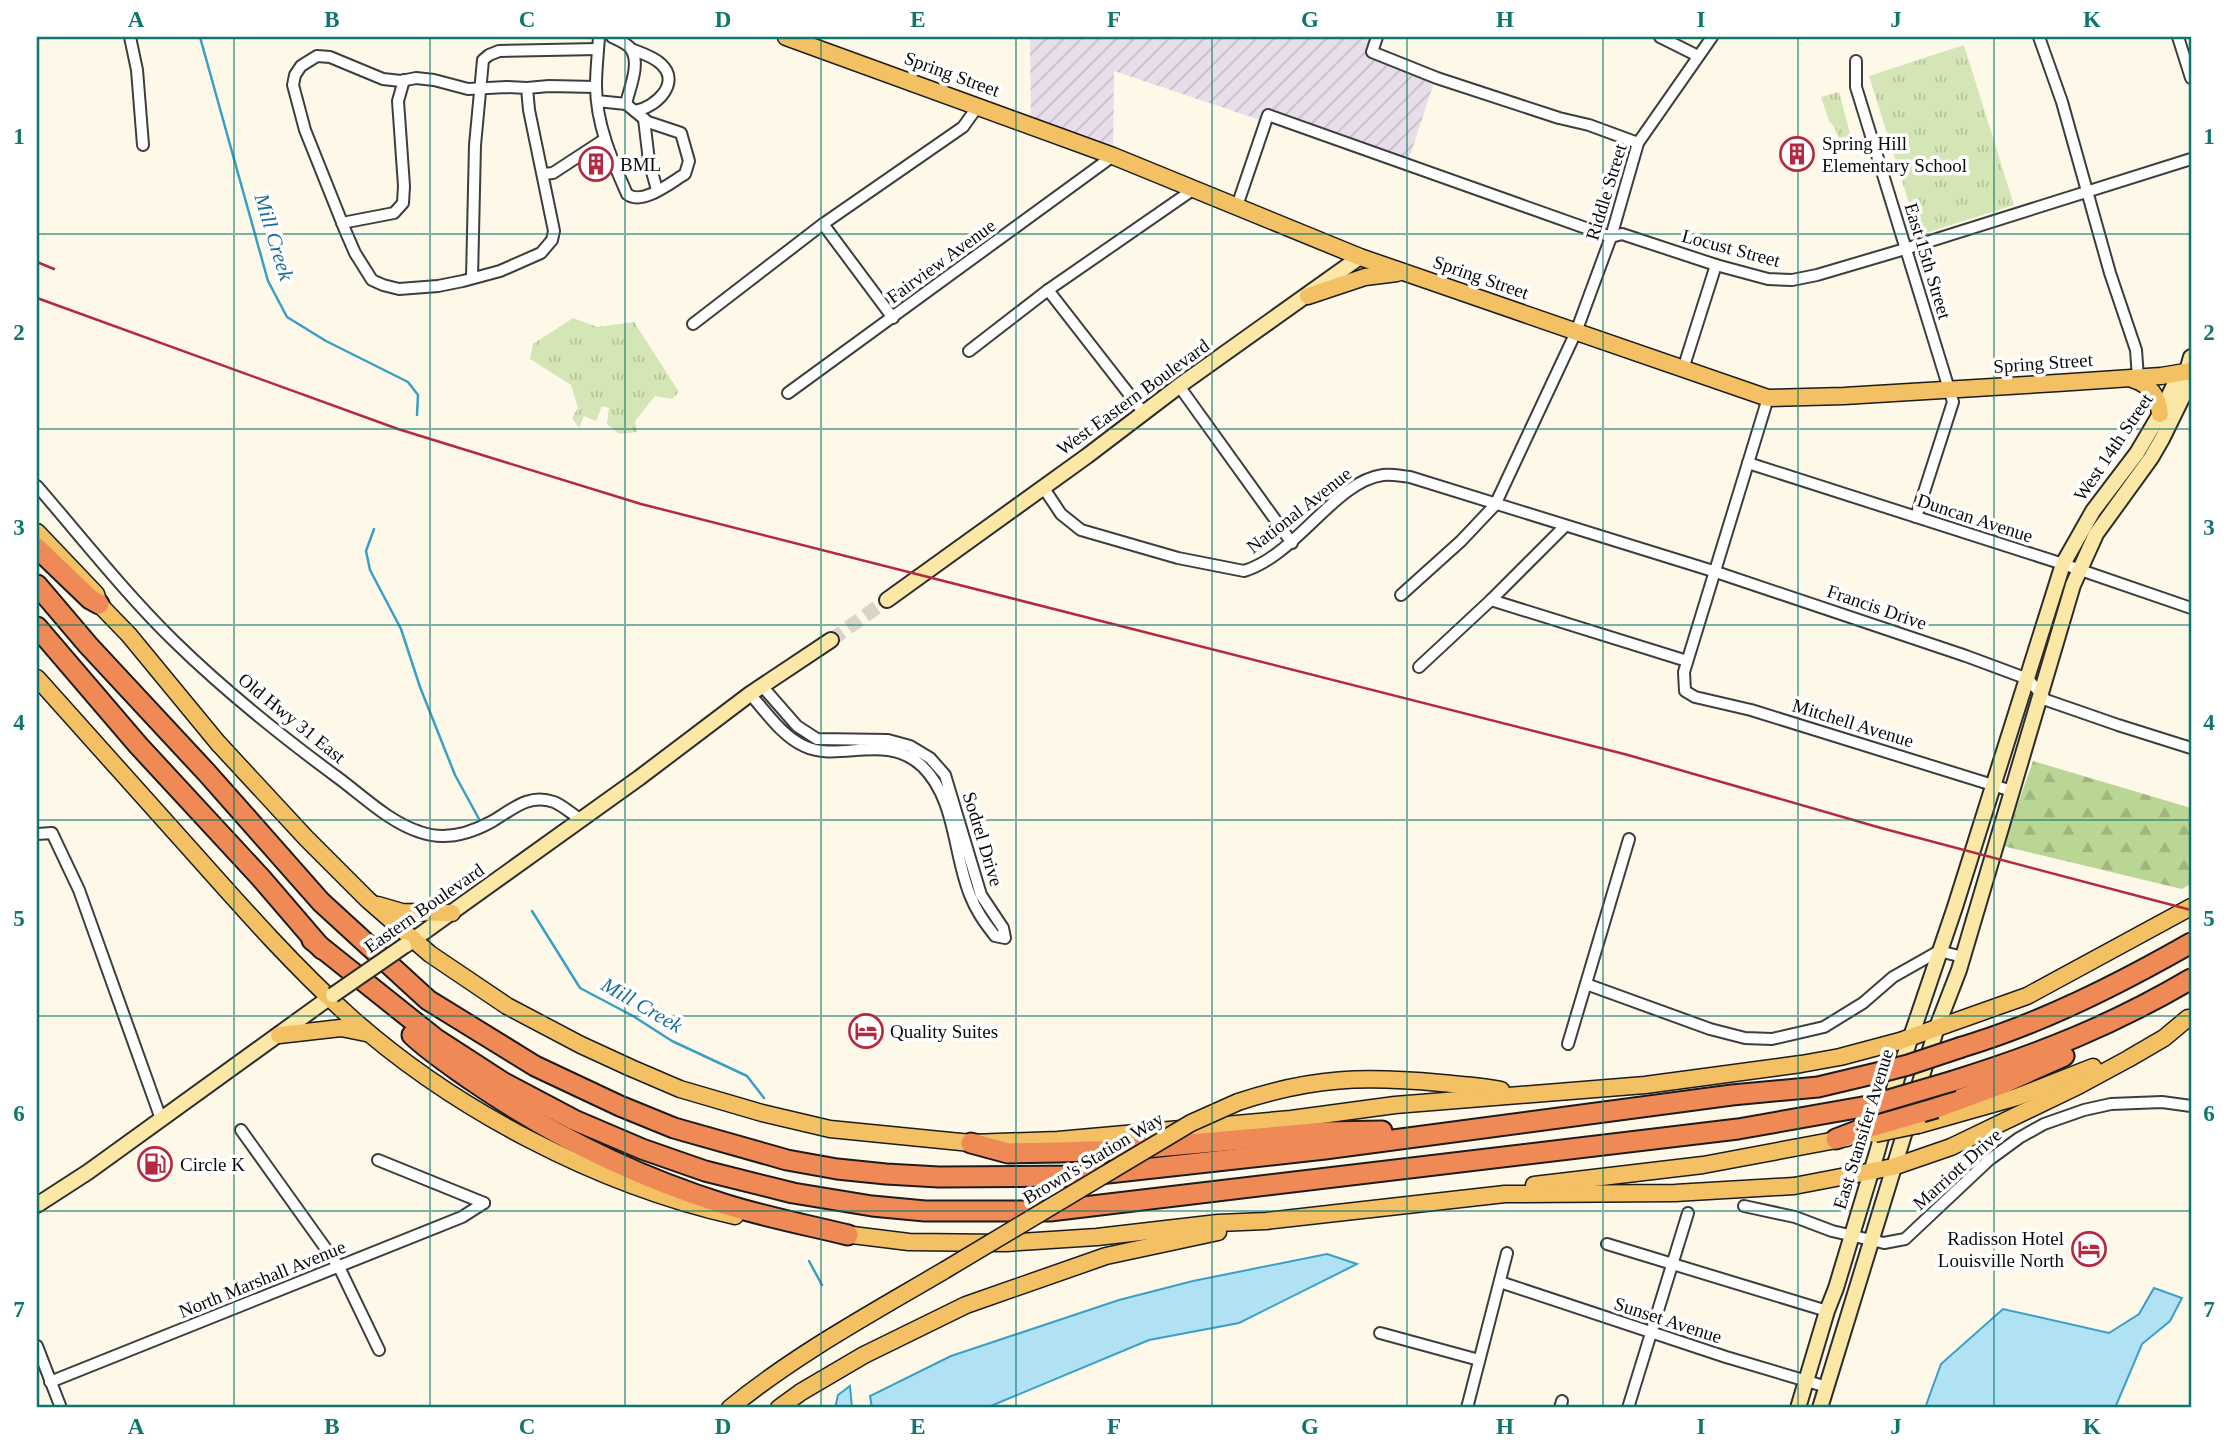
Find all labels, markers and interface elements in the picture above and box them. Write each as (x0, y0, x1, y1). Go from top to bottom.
text: A (128, 7, 145, 32)
text: B (324, 7, 340, 32)
text: C (519, 7, 535, 32)
text: D (715, 7, 731, 32)
text: E (910, 7, 926, 32)
text: F (1107, 7, 1121, 32)
text: G (1301, 7, 1319, 32)
text: H (1496, 7, 1514, 32)
text: I (1697, 7, 1706, 32)
text: J (1890, 7, 1902, 32)
text: K (2083, 7, 2101, 32)
street label: Spring Street (902, 47, 1003, 101)
text: 1 (13, 124, 25, 149)
text: 1 (2203, 124, 2215, 149)
place label: Spring Hill Elementary School (1822, 133, 1967, 176)
building icon: Spring Hill Elementary School (1778, 135, 1816, 173)
street label: Riddle Street (1581, 141, 1631, 243)
building icon: BML (577, 145, 615, 183)
place label: BML (620, 154, 661, 175)
water label: Mill Creek (249, 190, 299, 284)
street label: East 15th Street (1900, 200, 1956, 322)
street label: Fairview Avenue (883, 215, 999, 307)
street label: Locust Street (1680, 225, 1783, 271)
street label: Spring Street (1430, 251, 1532, 303)
text: 2 (13, 320, 25, 345)
text: 2 (2203, 320, 2215, 345)
street label: West Eastern Boulevard (1053, 334, 1214, 459)
street label: Spring Street (1993, 349, 2094, 377)
street label: West 14th Street (2069, 389, 2157, 505)
street label: National Avenue (1243, 463, 1355, 557)
street label: Duncan Avenue (1914, 489, 2036, 547)
text: 3 (13, 515, 25, 540)
text: 3 (2203, 515, 2215, 540)
street label: Francis Drive (1824, 580, 1930, 634)
street label: Old Hwy 31 East (234, 668, 350, 768)
street label: Mitchell Avenue (1790, 695, 1916, 751)
text: 4 (13, 710, 25, 735)
text: 4 (2203, 710, 2215, 735)
street label: Sodrel Drive (959, 789, 1007, 889)
street label: Eastern Boulevard (360, 859, 488, 957)
text: 5 (13, 906, 25, 931)
text: 5 (2203, 906, 2215, 931)
water label: Mill Creek (596, 972, 687, 1038)
hotel icon: Quality Suites (847, 1012, 885, 1050)
place label: Quality Suites (890, 1021, 998, 1042)
street label: East Stansifer Avenue (1829, 1046, 1897, 1212)
text: 6 (13, 1101, 25, 1126)
text: 6 (2203, 1101, 2215, 1126)
street label: Brown's Station Way (1019, 1108, 1167, 1208)
street label: Marriott Drive (1909, 1124, 2005, 1214)
fuel station icon: Circle K (136, 1145, 174, 1183)
place label: Circle K (180, 1154, 245, 1175)
place label: Radisson Hotel Louisville North (1938, 1228, 2064, 1271)
hotel icon: Radisson Hotel Louisville North (2070, 1230, 2108, 1268)
street label: North Marshall Avenue (176, 1236, 348, 1322)
street label: Sunset Avenue (1611, 1293, 1725, 1347)
text: 7 (13, 1297, 25, 1322)
text: 7 (2203, 1297, 2215, 1322)
text: A (128, 1414, 145, 1439)
text: B (324, 1414, 340, 1439)
text: C (519, 1414, 535, 1439)
text: D (715, 1414, 731, 1439)
text: E (910, 1414, 926, 1439)
text: F (1107, 1414, 1121, 1439)
text: G (1301, 1414, 1319, 1439)
text: H (1496, 1414, 1514, 1439)
text: I (1697, 1414, 1706, 1439)
text: J (1890, 1414, 1902, 1439)
text: K (2083, 1414, 2101, 1439)

